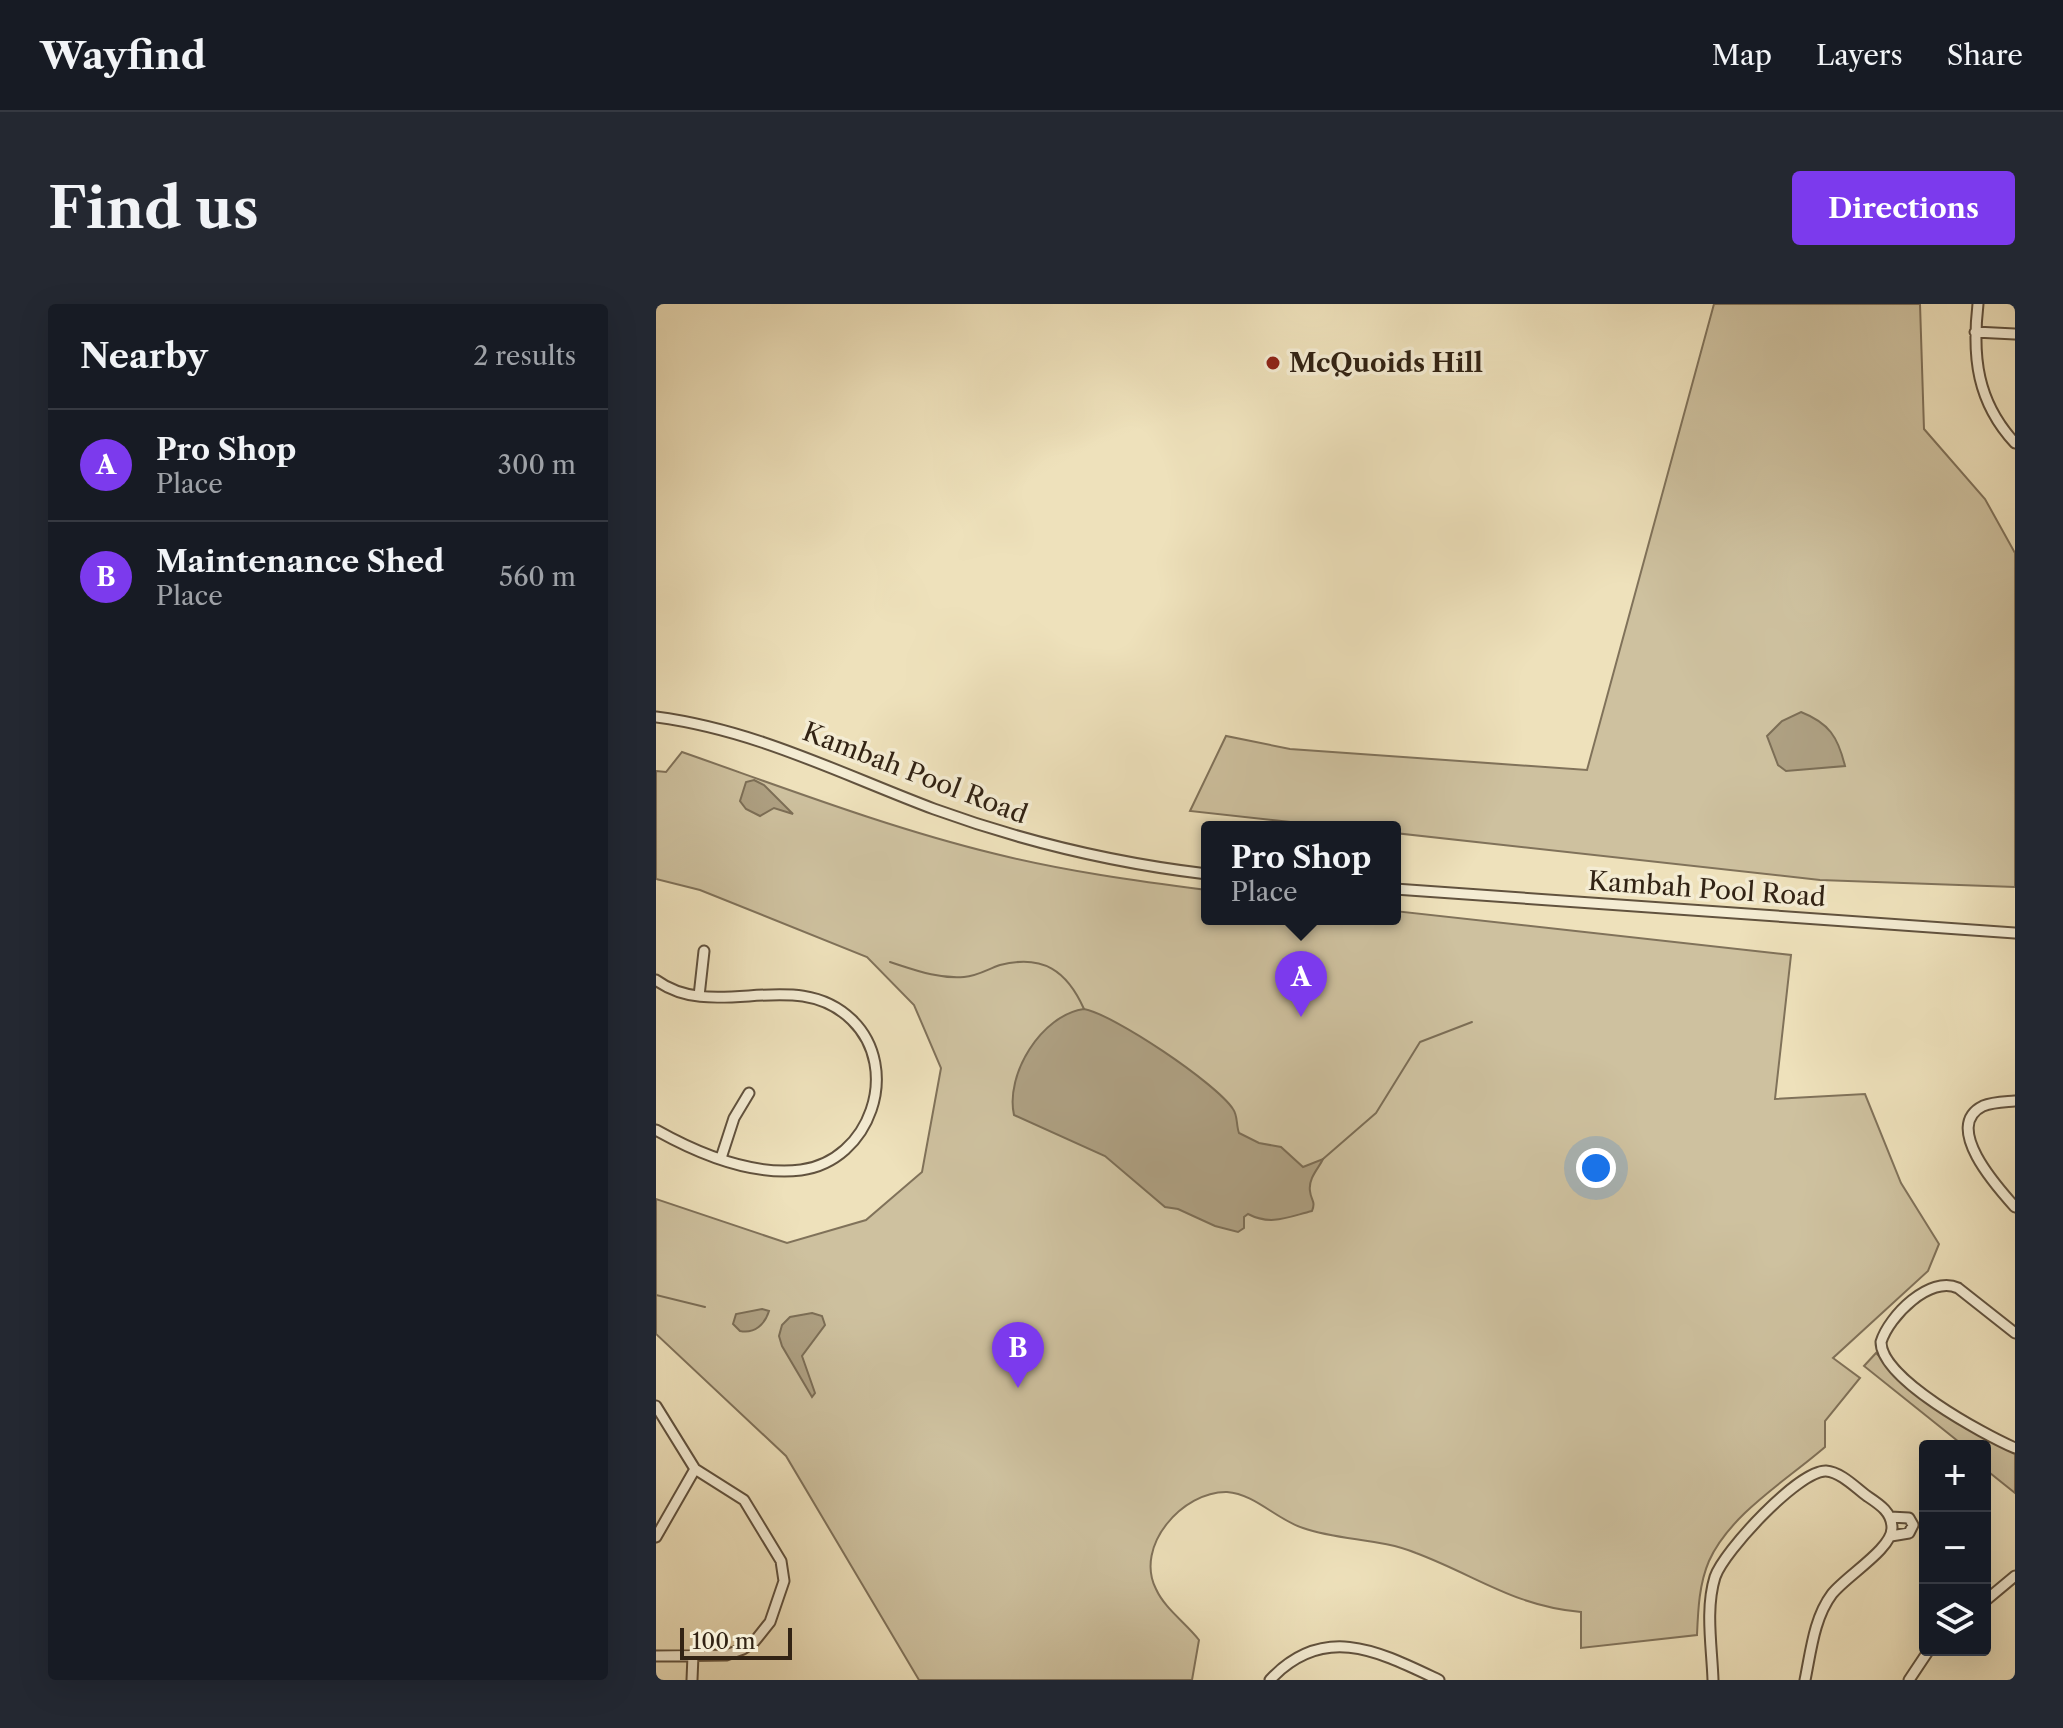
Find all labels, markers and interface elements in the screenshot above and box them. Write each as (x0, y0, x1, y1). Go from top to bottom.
text: Wayfind (40, 32, 206, 79)
text: Map (1712, 38, 1772, 72)
text: Layers (1816, 38, 1903, 72)
text: Share (1947, 38, 2023, 72)
button: Directions (1792, 171, 2015, 245)
text: Find us (48, 174, 259, 243)
text: Nearby (80, 335, 208, 377)
text: 2 results (473, 340, 576, 372)
place label: McQuoids Hill (1289, 347, 1483, 379)
marker: McQuoids Hill (1264, 354, 1282, 372)
text: Pro Shop (156, 431, 296, 468)
text: A (96, 449, 116, 481)
text: 300 m (498, 449, 576, 481)
text: Place (156, 468, 223, 500)
text: Maintenance Shed (156, 543, 444, 580)
text: B (96, 561, 116, 593)
text: 560 m (499, 561, 576, 593)
text: Place (156, 580, 223, 612)
street label: Kambah Pool Road (798, 715, 1032, 831)
popup (1201, 821, 1401, 925)
text: Pro Shop (1231, 839, 1371, 876)
street label: Kambah Pool Road (1587, 865, 1827, 913)
text: Place (1231, 876, 1298, 908)
pin: A (1275, 951, 1327, 1017)
your location (1576, 1148, 1616, 1188)
pin: B (992, 1322, 1044, 1388)
map controls (1919, 1440, 1991, 1656)
button: + (1919, 1440, 1991, 1512)
button: − (1919, 1512, 1991, 1584)
button: layers (1919, 1584, 1991, 1656)
scale bar (680, 1624, 792, 1660)
text: 100 m (692, 1628, 755, 1655)

